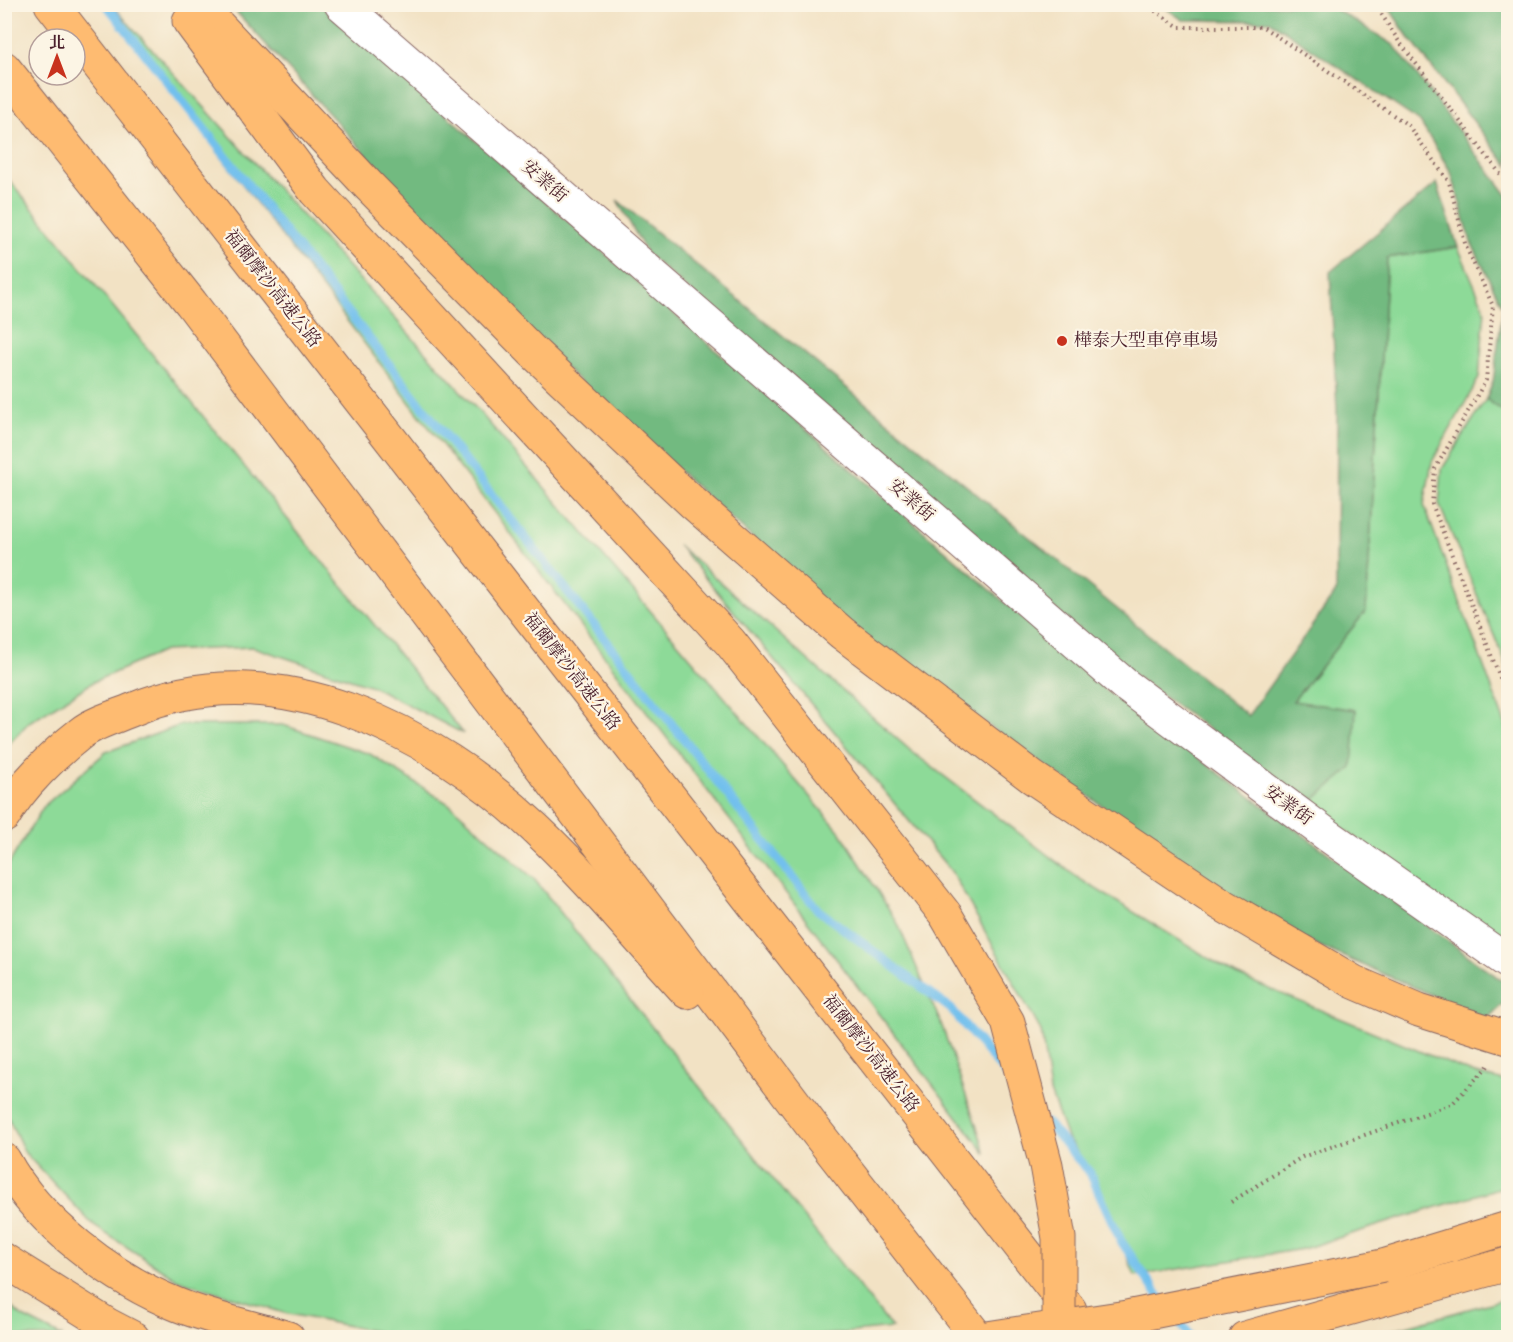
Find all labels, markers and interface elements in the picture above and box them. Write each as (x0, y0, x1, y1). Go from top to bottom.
north arrow (27, 27, 87, 87)
text: 北 (49, 33, 65, 55)
street label: 安業街 (515, 155, 573, 209)
street label: 福爾摩沙高速公路 (218, 225, 326, 353)
place label: 樺泰大型車停車場 (1074, 329, 1218, 354)
marker: 樺泰大型車停車場 (1055, 334, 1069, 348)
street label: 安業街 (882, 474, 940, 528)
street label: 福爾摩沙高速公路 (517, 608, 625, 736)
street label: 安業街 (1259, 780, 1317, 832)
street label: 福爾摩沙高速公路 (816, 990, 924, 1118)

